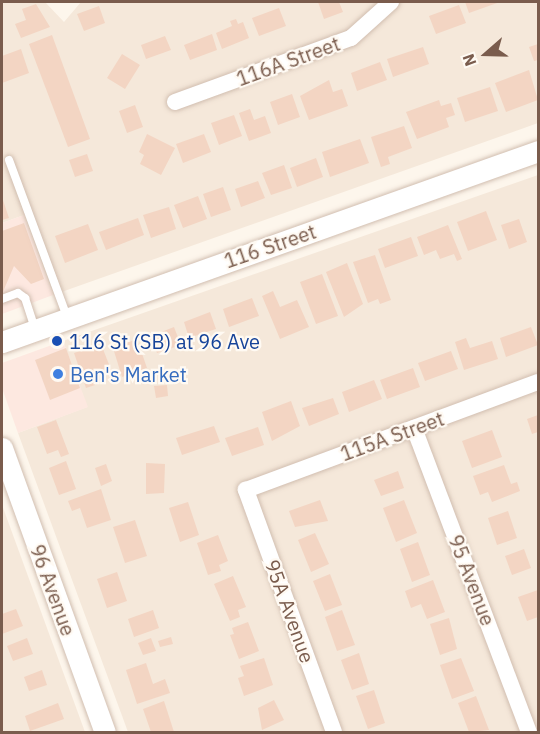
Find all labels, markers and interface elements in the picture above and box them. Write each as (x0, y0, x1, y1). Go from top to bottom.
north arrow (456, 24, 516, 84)
street label: 116A Street (233, 31, 343, 91)
text: N (458, 51, 480, 69)
street label: 116 Street (221, 219, 319, 273)
place label: 116 St (SB) at 96 Ave (69, 329, 260, 353)
marker: 116 St (SB) at 96 Ave (50, 334, 64, 348)
place label: Ben's Market (70, 362, 187, 386)
marker: Ben's Market (51, 367, 65, 381)
street label: 115A Street (337, 406, 447, 466)
street label: 95 Avenue (444, 531, 500, 629)
street label: 96 Avenue (25, 541, 81, 639)
street label: 95A Avenue (260, 556, 320, 666)

